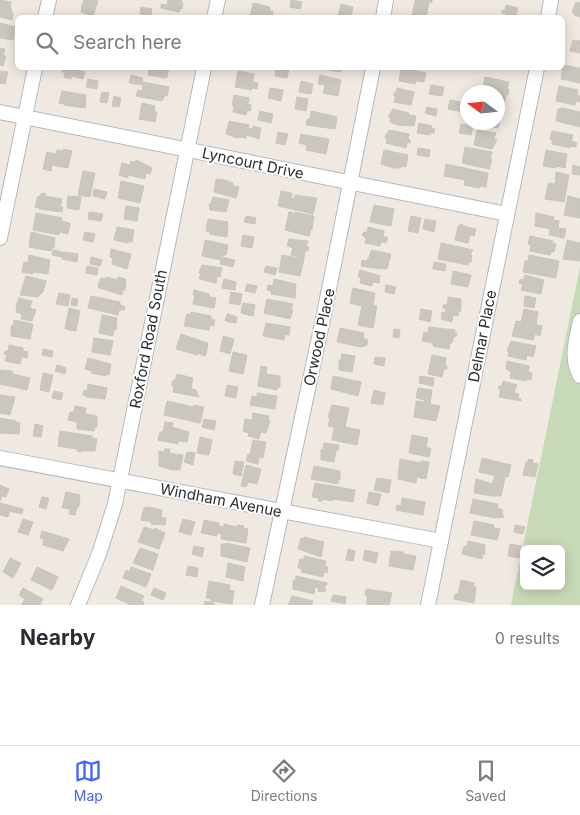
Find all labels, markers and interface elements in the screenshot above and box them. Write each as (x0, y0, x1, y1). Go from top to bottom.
search box (15, 15, 565, 70)
icon: search (33, 29, 61, 57)
text: Search here (73, 31, 182, 54)
north arrow (460, 85, 505, 130)
street label: Lyncourt Drive (200, 143, 306, 183)
street label: Roxford Road South (125, 268, 171, 410)
street label: Orwood Place (299, 286, 339, 388)
street label: Delmar Place (464, 288, 500, 384)
street label: Windham Avenue (158, 479, 284, 521)
map controls (520, 545, 565, 590)
button: layers (520, 545, 565, 590)
text: Nearby (20, 625, 95, 650)
text: 0 results (495, 628, 560, 648)
tab: Map (74, 757, 103, 804)
tab: Directions (251, 757, 317, 804)
tab: Saved (465, 757, 506, 804)

